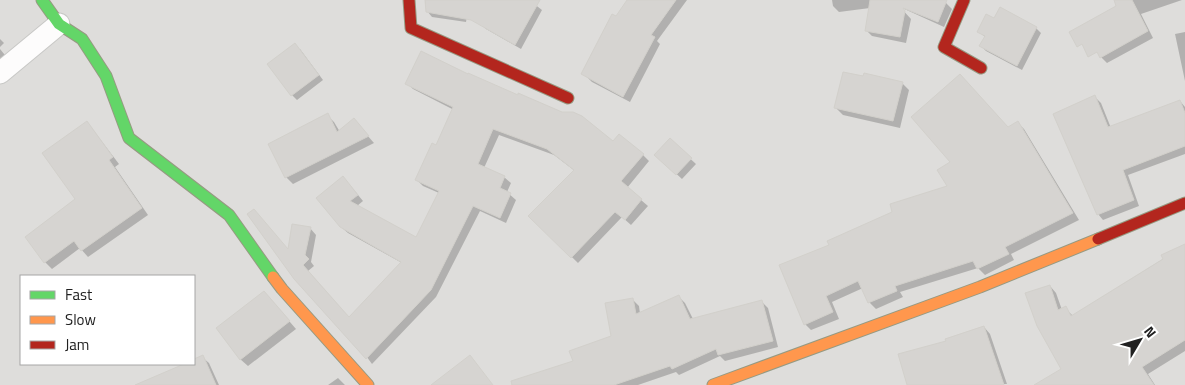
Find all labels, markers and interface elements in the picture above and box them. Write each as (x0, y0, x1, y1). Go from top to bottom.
legend (20, 275, 195, 365)
text: Fast (65, 283, 93, 306)
text: Slow (65, 308, 96, 331)
north arrow (1115, 315, 1165, 365)
text: N (1139, 321, 1162, 342)
text: Jam (65, 333, 89, 356)

